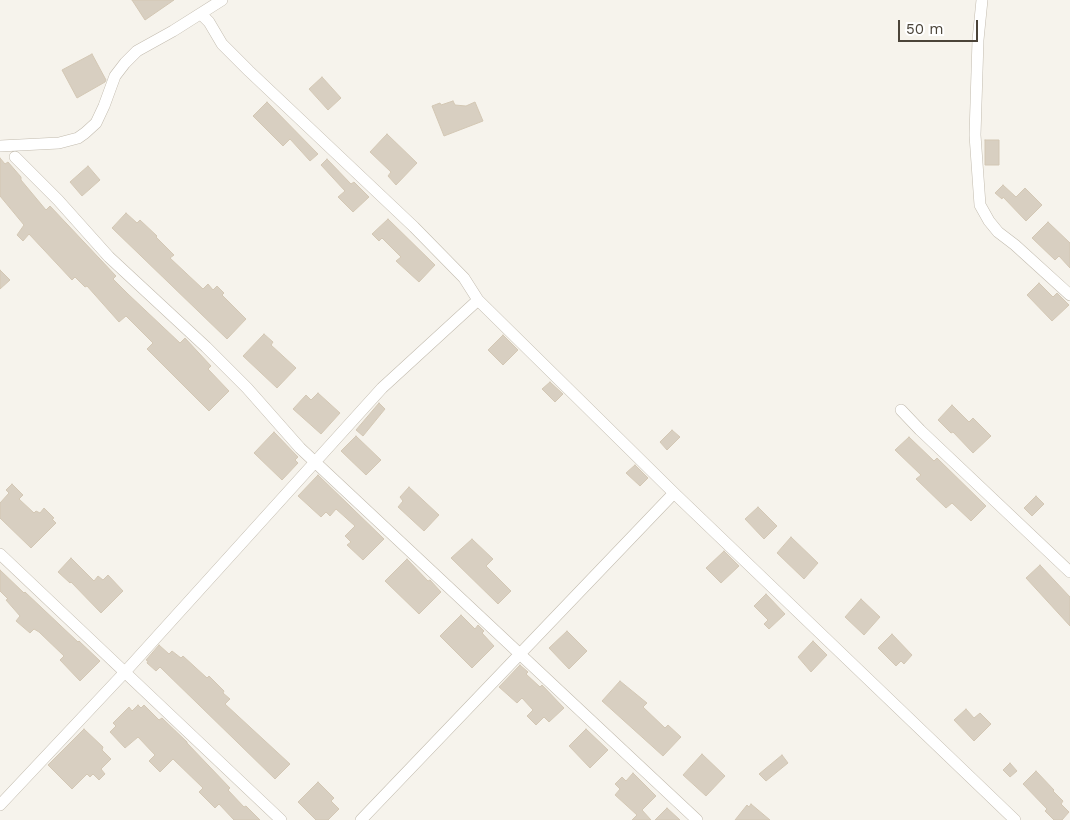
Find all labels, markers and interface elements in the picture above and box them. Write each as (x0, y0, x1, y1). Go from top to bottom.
scale bar (900, 10, 980, 42)
text: 50 m (906, 20, 943, 38)

